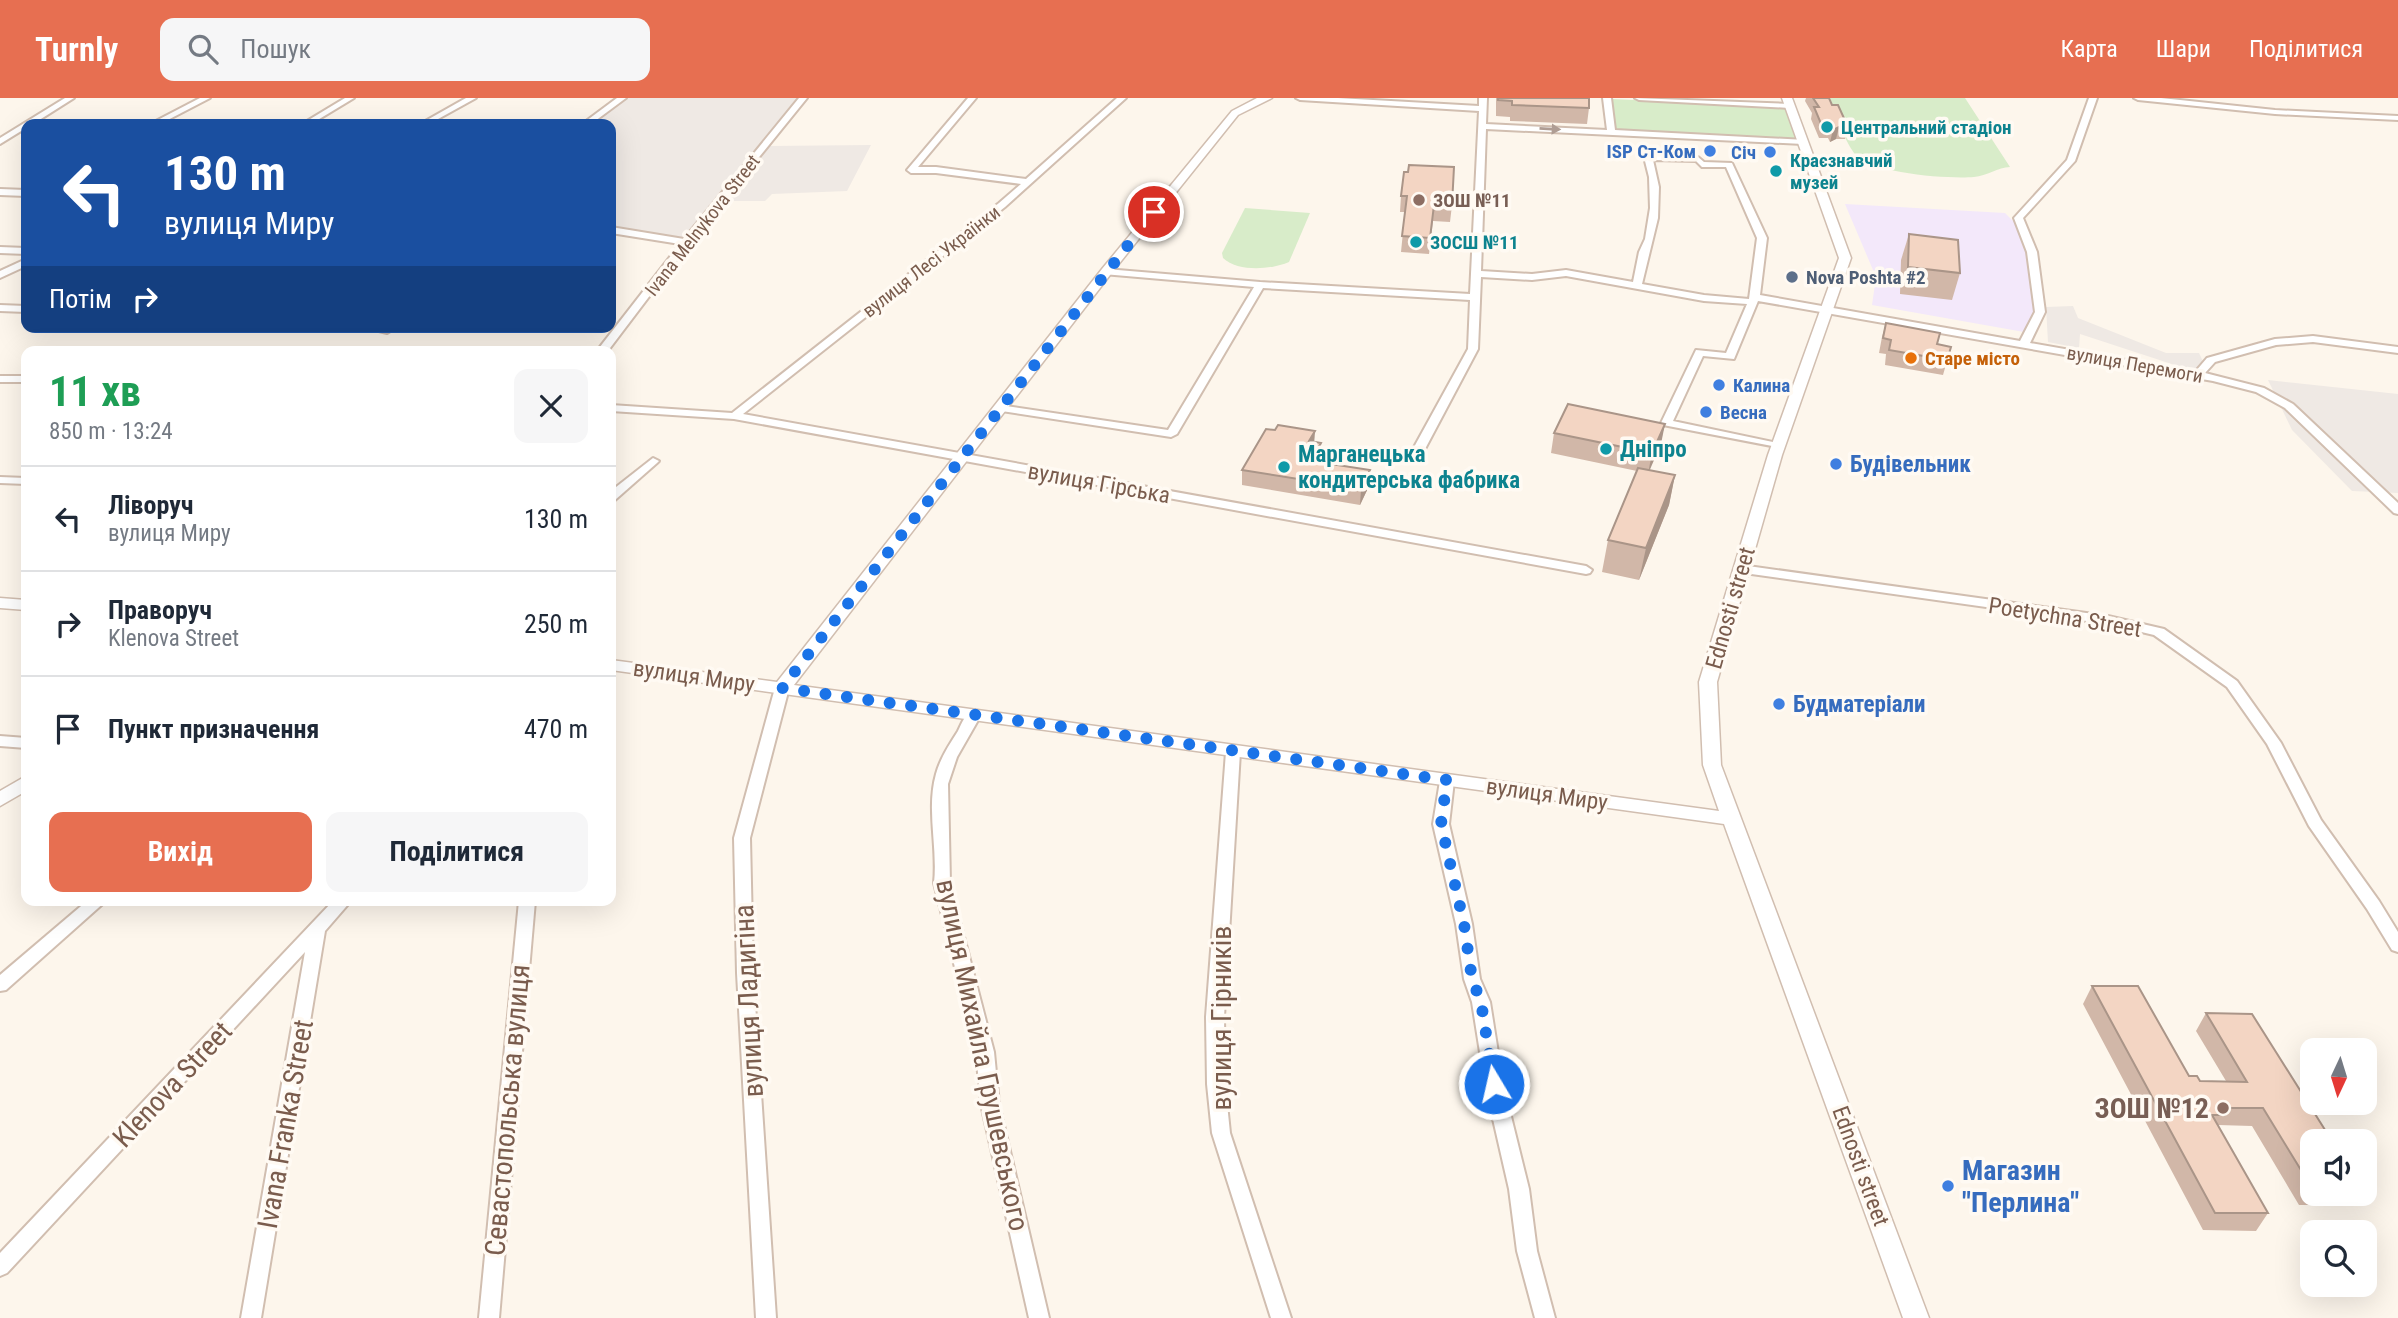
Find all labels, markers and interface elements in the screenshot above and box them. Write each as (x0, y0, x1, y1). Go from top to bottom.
search box (160, 18, 650, 81)
text: Turnly (35, 30, 118, 69)
icon: search (184, 30, 222, 68)
text: Пошук (240, 34, 311, 64)
text: Карта (2060, 35, 2118, 63)
text: Шари (2156, 35, 2211, 63)
text: Поділитися (2249, 35, 2363, 63)
place label: Центральний стадіон (1841, 116, 2012, 139)
marker: Центральний стадіон (1819, 119, 1835, 135)
one-way arrow (1539, 123, 1561, 134)
place label: ISP Ст-Ком (1607, 140, 1696, 163)
place label: Січ (1731, 141, 1756, 164)
marker: ISP Ст-Ком (1702, 143, 1718, 159)
marker: Січ (1762, 144, 1778, 160)
text: 130 m (164, 145, 286, 202)
icon: left (49, 147, 140, 238)
place label: Краєзнавчий музей (1790, 149, 1893, 194)
street label: Ivana Melnykova Street (640, 150, 765, 301)
marker: Краєзнавчий музей (1768, 163, 1784, 179)
pin (1124, 182, 1184, 242)
place label: ЗОШ №11 (1433, 189, 1511, 212)
marker: ЗОШ №11 (1411, 192, 1427, 208)
icon: arrive (1135, 193, 1173, 231)
street label: вулиця Лесі Українки (858, 201, 1005, 322)
text: вулиця Миру (164, 204, 334, 242)
place label: ЗОСШ №11 (1430, 231, 1519, 254)
marker: ЗОСШ №11 (1408, 234, 1424, 250)
place label: Nova Poshta #2 (1806, 266, 1926, 289)
marker: Nova Poshta #2 (1784, 269, 1800, 285)
icon: right (126, 280, 164, 318)
text: Потім (49, 284, 112, 314)
street label: вулиця Перемоги (2065, 341, 2205, 388)
place label: Старе місто (1925, 347, 2020, 370)
marker: Старе місто (1903, 350, 1919, 366)
text: 11 хв (49, 367, 141, 416)
button: close (514, 369, 588, 443)
place label: Калина (1733, 374, 1790, 397)
marker: Калина (1711, 377, 1727, 393)
place label: Весна (1720, 401, 1767, 424)
marker: Весна (1698, 404, 1714, 420)
text: 850 m · 13:24 (49, 418, 173, 445)
place label: Дніпро (1620, 436, 1687, 463)
place label: Марганецька кондитерська фабрика (1298, 441, 1520, 494)
marker: Дніпро (1598, 441, 1614, 457)
place label: Будівельник (1850, 451, 1971, 478)
marker: Будівельник (1828, 456, 1844, 472)
street label: вулиця Гірська (1026, 458, 1172, 509)
marker: Марганецька кондитерська фабрика (1276, 459, 1292, 475)
text: Ліворуч (108, 490, 193, 520)
icon: left (49, 500, 87, 538)
text: 130 m (524, 504, 588, 534)
text: вулиця Миру (108, 520, 230, 547)
street label: Ednosti street (1700, 544, 1761, 672)
street label: Poetychna Street (1987, 592, 2143, 643)
text: Праворуч (108, 595, 212, 625)
icon: right (49, 605, 87, 643)
text: 250 m (524, 609, 588, 639)
text: Klenova Street (108, 625, 239, 652)
street label: вулиця Миру (631, 655, 757, 698)
place label: Будматеріали (1793, 691, 1926, 718)
marker: Будматеріали (1771, 696, 1787, 712)
icon: arrive (49, 710, 87, 748)
text: Пункт призначення (108, 714, 319, 744)
text: 470 m (524, 714, 588, 744)
street label: вулиця Миру (1484, 773, 1610, 816)
button: Вихід (49, 812, 312, 892)
button: Поділитися (326, 812, 588, 892)
street label: вулиця Михайла Грушевського (929, 876, 1036, 1234)
street label: вулиця Ладигіна (727, 904, 770, 1098)
street label: вулиця Гірників (1205, 926, 1238, 1110)
street label: Севастопольська вулиця (478, 963, 537, 1257)
street label: Klenova Street (106, 1015, 239, 1154)
street label: Ivana Franka Street (251, 1017, 320, 1231)
north arrow (2300, 1038, 2376, 1115)
map controls (2300, 1038, 2377, 1297)
position arrow (1457, 1047, 1531, 1121)
place label: ЗОШ №12 (2094, 1092, 2209, 1125)
marker: ЗОШ №12 (2215, 1100, 2231, 1116)
street label: Ednosti street (1826, 1103, 1895, 1230)
button: sound (2300, 1129, 2377, 1206)
place label: Магазин "Перлина" (1962, 1154, 2079, 1219)
marker: Магазин "Перлина" (1940, 1178, 1956, 1194)
button: search (2300, 1220, 2377, 1297)

